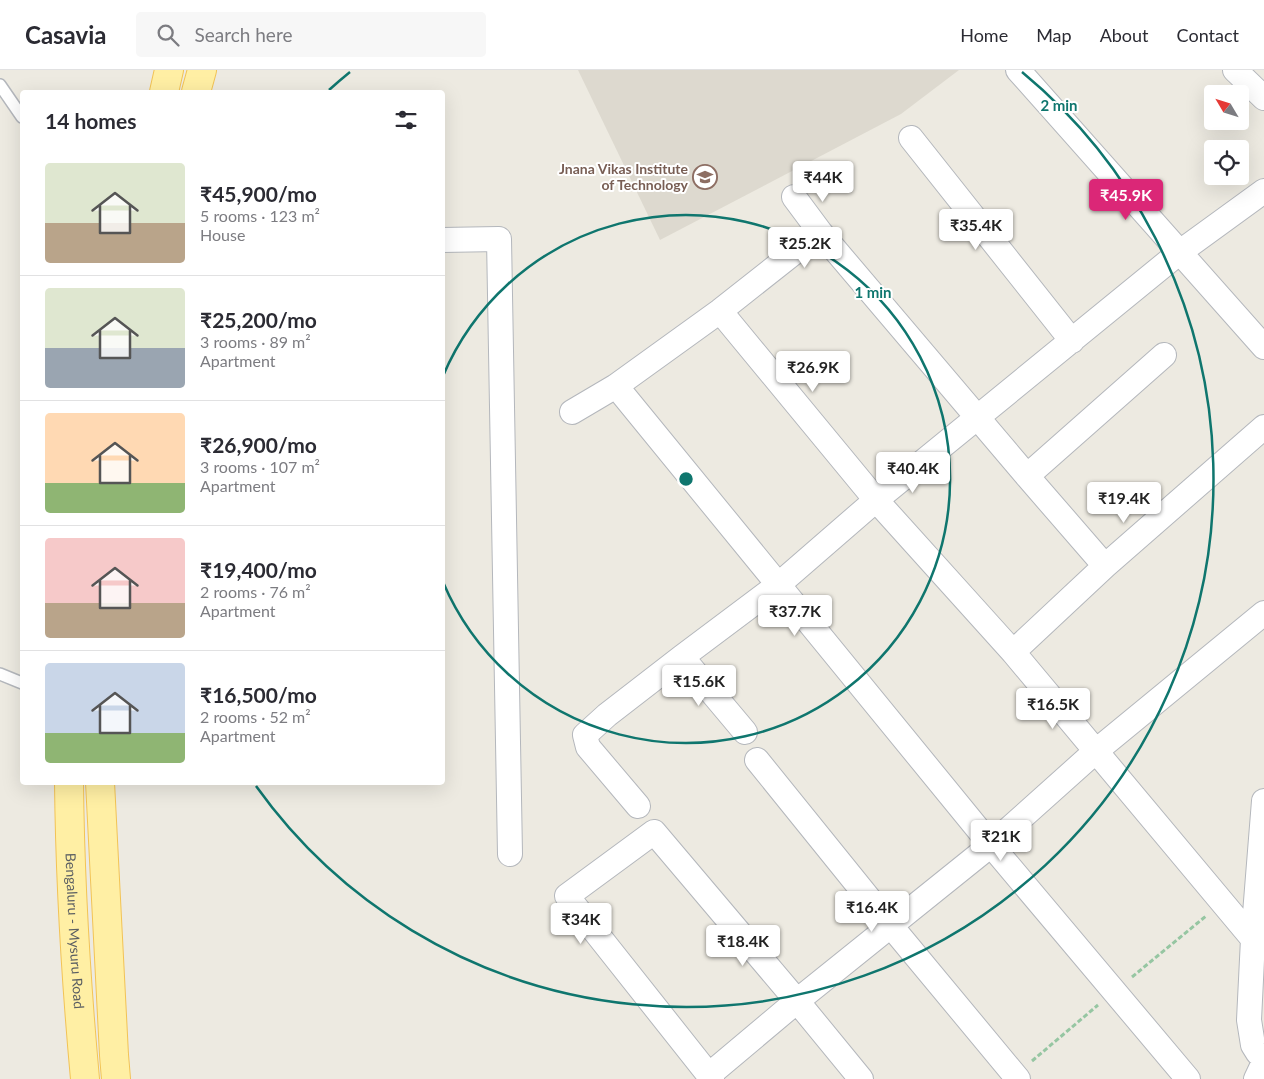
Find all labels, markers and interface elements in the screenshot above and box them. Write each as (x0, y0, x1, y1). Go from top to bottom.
search box (136, 12, 486, 57)
text: Casavia (25, 20, 106, 49)
icon: search (154, 21, 182, 49)
text: Search here (194, 23, 292, 46)
text: Home (960, 24, 1008, 46)
text: Map (1036, 24, 1072, 46)
text: About (1100, 24, 1149, 46)
text: Contact (1177, 24, 1239, 46)
north arrow (1204, 85, 1249, 130)
map controls (1204, 85, 1249, 185)
text: 2 min (1040, 96, 1078, 114)
icon: filters (392, 106, 420, 134)
text: 14 homes (45, 108, 136, 133)
button: locate (1204, 140, 1249, 185)
place label: Jnana Vikas Institute of Technology (559, 160, 689, 193)
pin: ₹44K (793, 160, 853, 203)
school or university icon: Jnana Vikas Institute of Technology (692, 164, 718, 190)
text: ₹44K (804, 167, 842, 186)
pin: ₹45.9K (1085, 178, 1167, 221)
text: ₹45,900/mo (200, 181, 317, 206)
icon: home (85, 183, 145, 243)
text: ₹45.9K (1100, 185, 1152, 204)
text: 5 rooms · 123 m² (200, 206, 320, 225)
pin: ₹35.4K (935, 208, 1017, 251)
text: ₹35.4K (950, 215, 1002, 234)
text: House (200, 225, 245, 244)
pin: ₹25.2K (764, 226, 846, 269)
text: ₹25.2K (779, 233, 831, 252)
text: 1 min (854, 283, 892, 301)
text: ₹25,200/mo (200, 307, 317, 332)
icon: home (85, 308, 145, 368)
text: 3 rooms · 89 m² (200, 332, 311, 351)
pin: ₹26.9K (772, 350, 854, 393)
text: Apartment (200, 351, 275, 370)
text: ₹26.9K (787, 357, 839, 376)
text: ₹26,900/mo (200, 432, 317, 457)
icon: home (85, 433, 145, 493)
pin: ₹40.4K (872, 452, 954, 494)
text: 3 rooms · 107 m² (200, 457, 320, 476)
text: ₹40.4K (887, 458, 939, 477)
centre of rings (677, 470, 695, 488)
text: Apartment (200, 476, 275, 495)
pin: ₹19.4K (1083, 482, 1165, 524)
text: ₹19.4K (1098, 488, 1150, 507)
text: ₹19,400/mo (200, 557, 317, 582)
icon: home (85, 558, 145, 618)
text: 2 rooms · 76 m² (200, 582, 311, 601)
pin: ₹37.7K (754, 594, 836, 637)
text: Apartment (200, 601, 275, 620)
text: ₹37.7K (769, 601, 821, 620)
pin: ₹15.6K (658, 664, 740, 707)
text: ₹15.6K (673, 671, 725, 690)
text: ₹16,500/mo (200, 682, 317, 707)
icon: home (85, 683, 145, 743)
pin: ₹16.5K (1012, 688, 1094, 730)
text: ₹16.5K (1027, 694, 1079, 713)
text: 2 rooms · 52 m² (200, 707, 311, 726)
text: Apartment (200, 726, 275, 745)
pin: ₹21K (971, 820, 1031, 862)
text: ₹21K (982, 826, 1020, 845)
street label: Bengaluru - Mysuru Road (63, 853, 88, 1009)
pin: ₹16.4K (831, 890, 913, 933)
text: ₹16.4K (846, 897, 898, 916)
pin: ₹34K (551, 902, 611, 945)
text: ₹34K (562, 909, 600, 928)
pin: ₹18.4K (702, 924, 784, 967)
text: ₹18.4K (717, 931, 769, 950)

